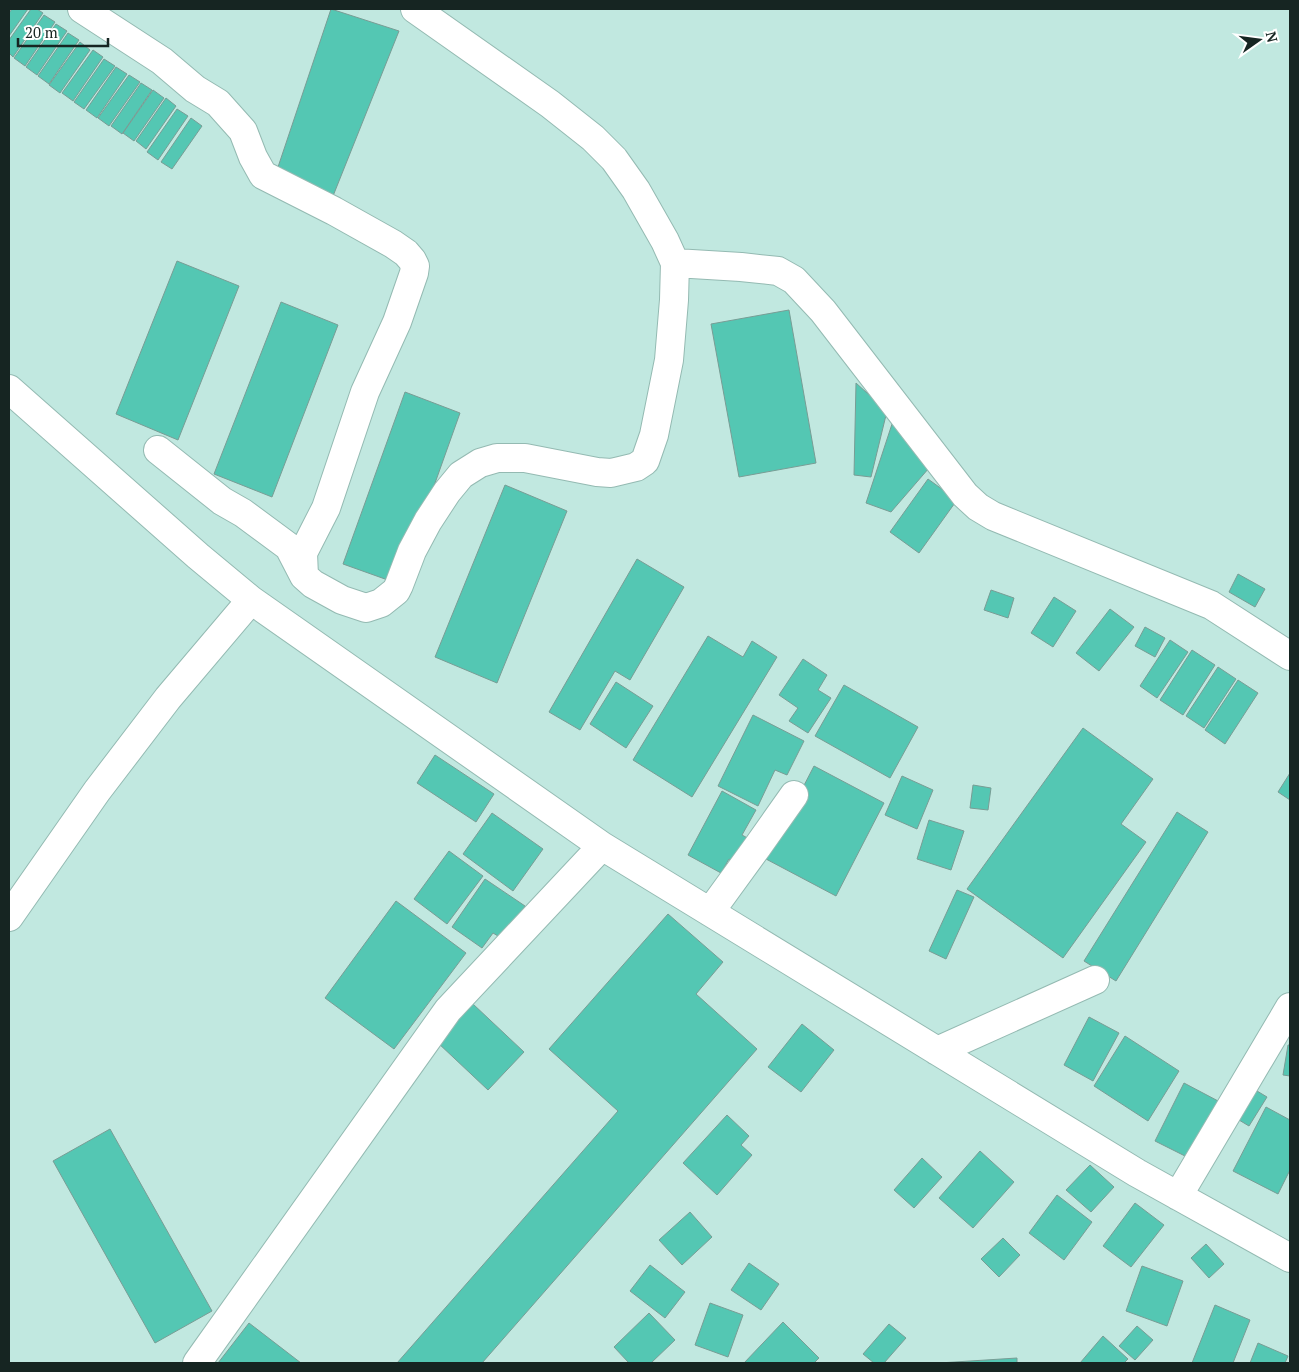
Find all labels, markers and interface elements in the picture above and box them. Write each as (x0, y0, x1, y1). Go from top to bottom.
scale bar (18, 15, 108, 47)
north arrow (1234, 15, 1284, 65)
text: 20 m (25, 22, 58, 42)
text: N (1262, 29, 1283, 45)

